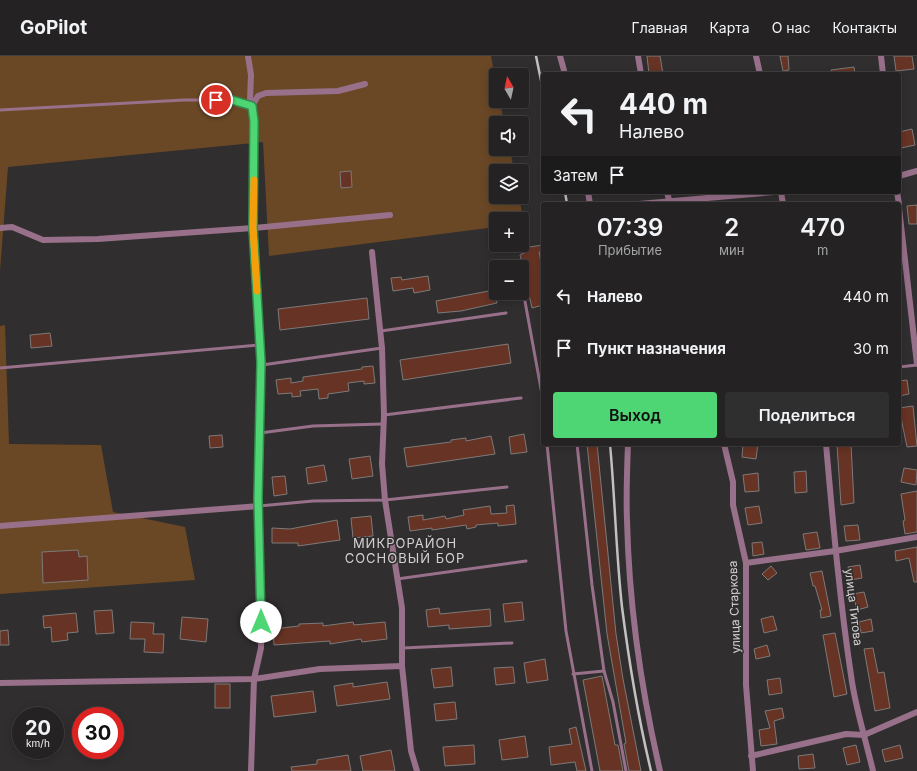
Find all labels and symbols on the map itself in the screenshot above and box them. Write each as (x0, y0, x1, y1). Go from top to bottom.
north arrow (489, 68, 529, 108)
pin (199, 83, 233, 117)
district label: МИКРОРАЙОН СОСНОВЫЙ БОР (345, 535, 465, 566)
street label: улица Старкова (725, 560, 743, 654)
street label: улица Титова (842, 568, 866, 646)
position arrow (240, 601, 282, 643)
speed limit sign: 30 (72, 707, 124, 759)

